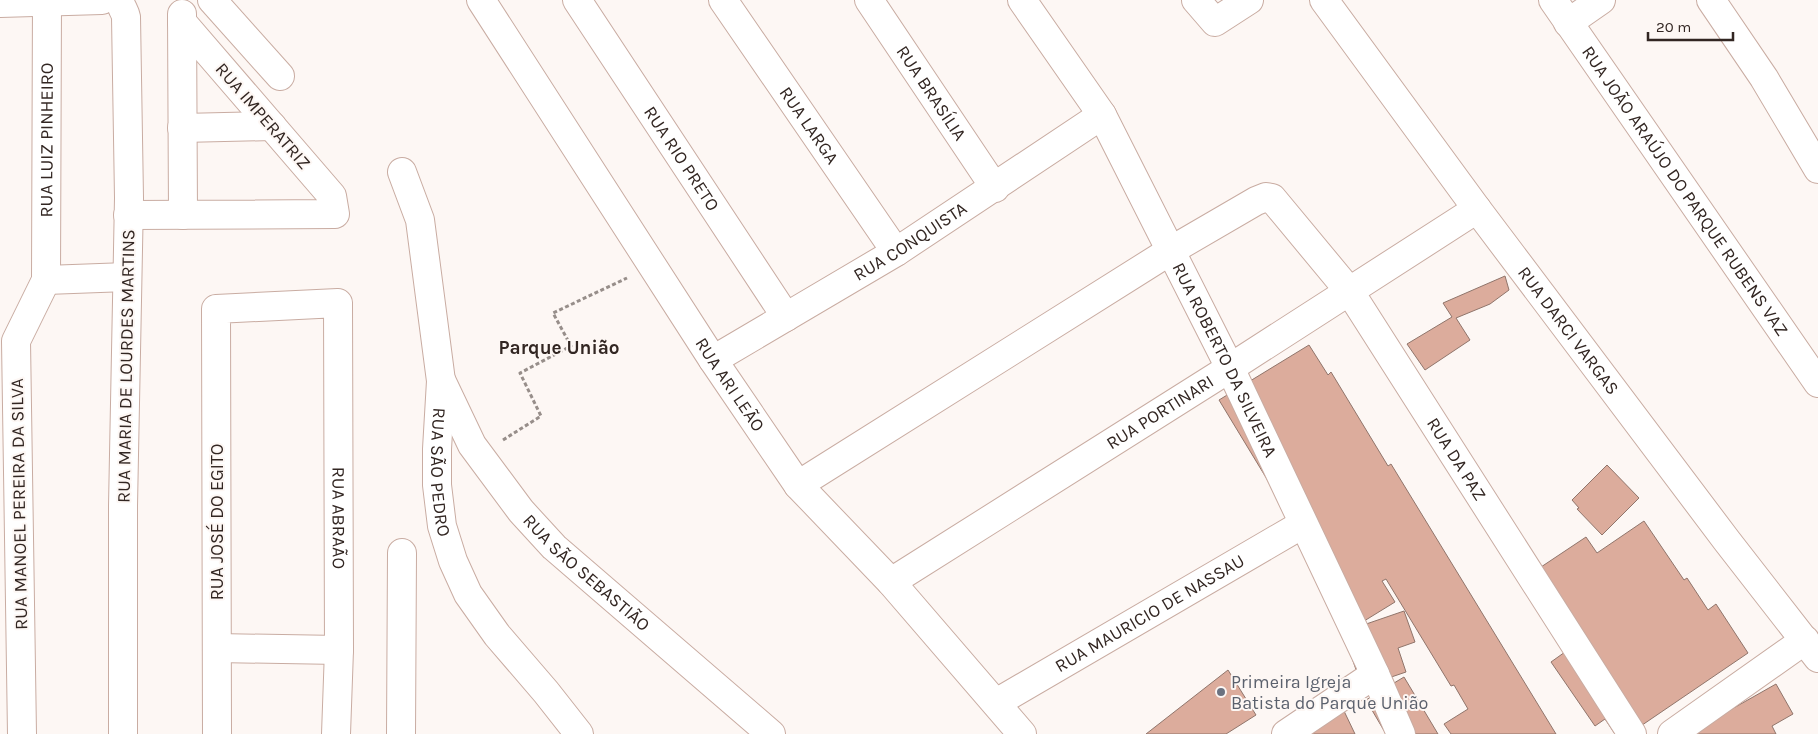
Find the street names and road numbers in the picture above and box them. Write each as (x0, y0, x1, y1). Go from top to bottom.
street label: RUA BRASÍLIA (892, 41, 971, 145)
street label: RUA JOÃO ARAÚJO DO PARQUE RUBENS VAZ (1577, 42, 1793, 340)
street label: RUA IMPERATRIZ (211, 58, 315, 174)
street label: RUA LUIZ PINHEIRO (35, 63, 58, 217)
street label: RUA LARGA (775, 82, 843, 168)
street label: RUA RIO PRETO (639, 102, 724, 215)
street label: RUA CONQUISTA (849, 197, 971, 286)
street label: RUA MARIA DE LOURDES MARTINS (113, 229, 139, 503)
street label: RUA ROBERTO DA SILVEIRA (1168, 259, 1282, 461)
street label: RUA DARCI VARGAS (1513, 262, 1624, 399)
street label: RUA ARI LEÃO (690, 333, 769, 436)
street label: RUA PORTINARI (1102, 370, 1218, 454)
street label: RUA MANOEL PEREIRA DA SILVA (6, 378, 32, 630)
street label: RUA SÃO PEDRO (426, 407, 456, 539)
street label: RUA DA PAZ (1422, 413, 1491, 505)
street label: RUA JOSÉ DO EGITO (205, 444, 228, 600)
street label: RUA ABRAÃO (327, 467, 350, 569)
street label: RUA SÃO SEBASTIÃO (518, 509, 655, 636)
street label: RUA MAURICIO DE NASSAU (1051, 550, 1248, 677)

